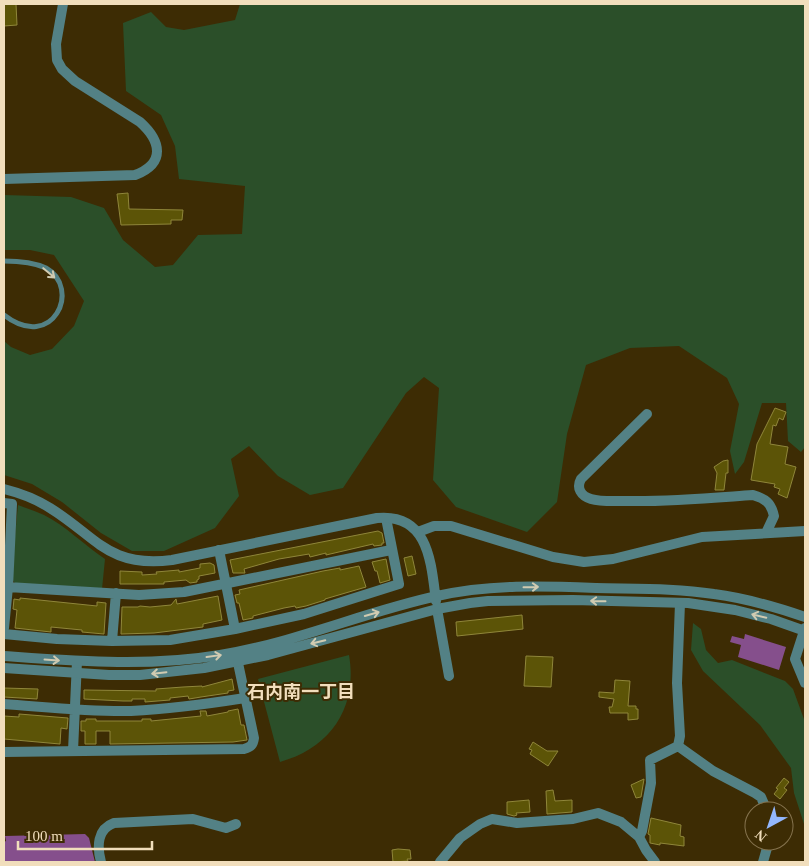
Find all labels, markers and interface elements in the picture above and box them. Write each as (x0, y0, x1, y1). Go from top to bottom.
one-way arrow (43, 267, 56, 278)
one-way arrow (522, 582, 539, 592)
one-way arrow (590, 596, 606, 605)
one-way arrow (363, 609, 379, 619)
one-way arrow (751, 611, 767, 621)
one-way arrow (310, 638, 326, 647)
one-way arrow (206, 650, 222, 660)
one-way arrow (44, 655, 60, 664)
one-way arrow (151, 668, 167, 678)
district label: 石内南一丁目 (247, 682, 355, 702)
north arrow (744, 801, 794, 851)
scale bar (18, 818, 151, 850)
text: N (752, 827, 770, 845)
text: 100 m (25, 828, 63, 844)

